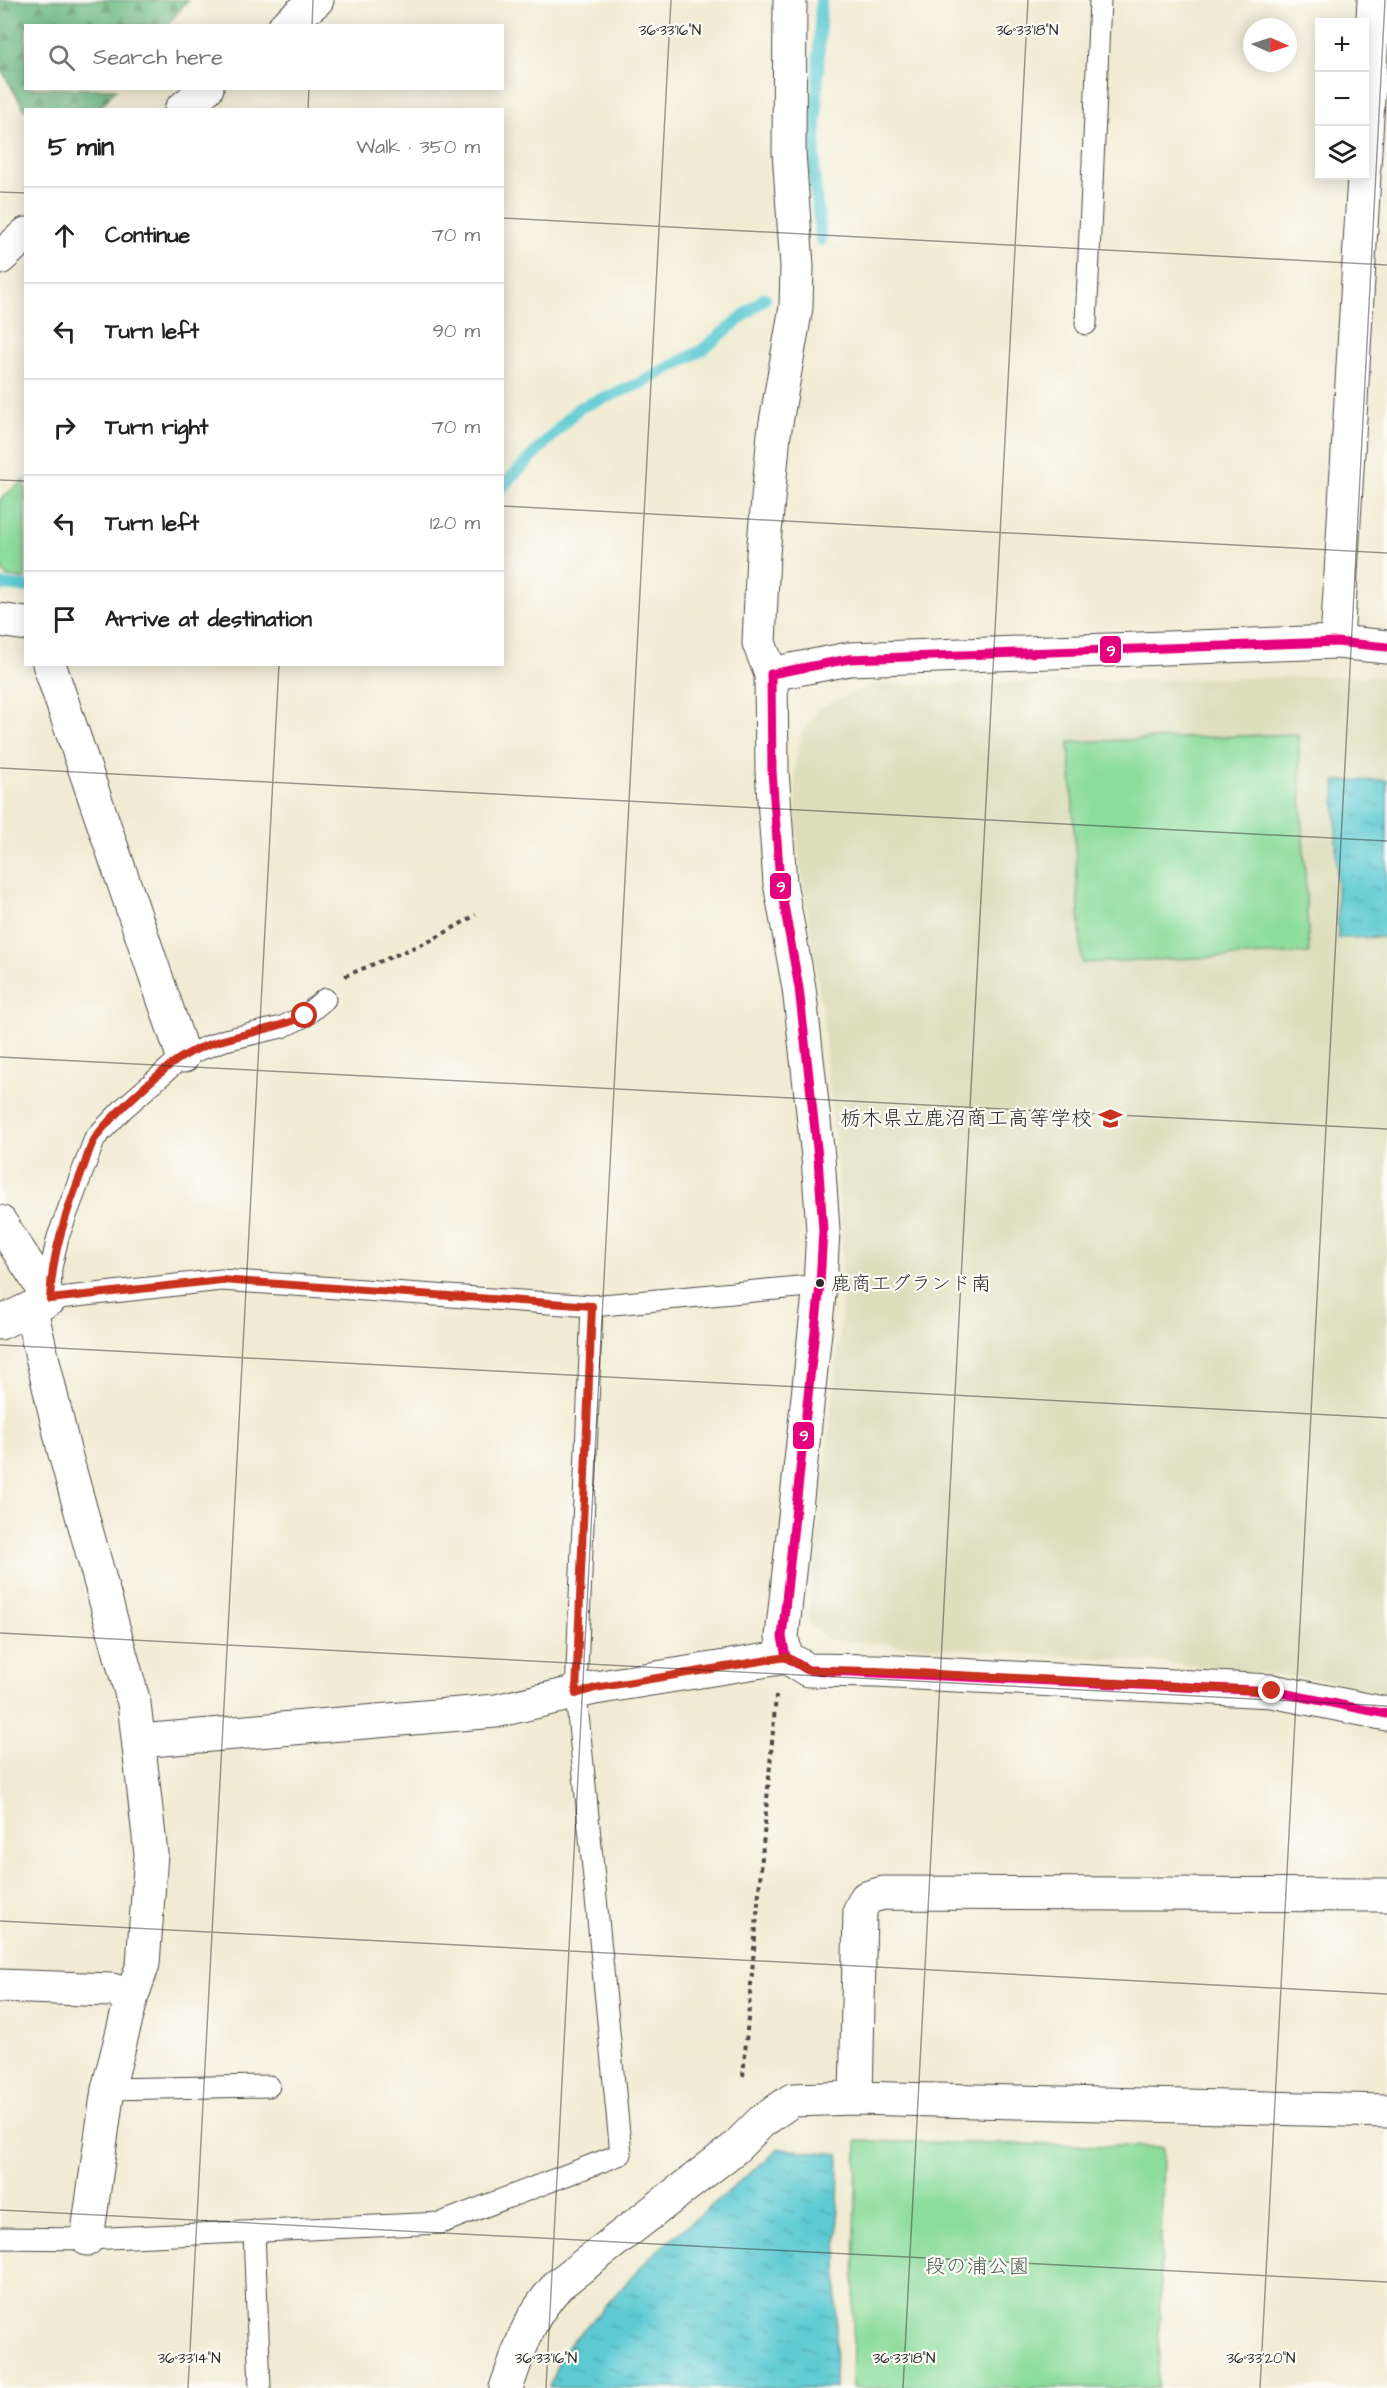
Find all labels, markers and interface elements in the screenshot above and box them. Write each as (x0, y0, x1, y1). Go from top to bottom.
north arrow (1243, 18, 1297, 72)
map controls (1315, 18, 1369, 180)
button: + (1315, 18, 1369, 72)
text: 36°33'16"N (639, 20, 701, 41)
text: 36°33'18"N (996, 20, 1058, 41)
search box (24, 24, 504, 90)
icon: search (45, 41, 78, 74)
text: Search here (93, 42, 223, 73)
button: − (1315, 72, 1369, 126)
button: layers (1315, 126, 1369, 180)
text: 5 min (48, 129, 114, 165)
text: Walk · 350 m (356, 133, 480, 161)
icon: ahead (48, 219, 81, 252)
text: Continue (105, 220, 190, 251)
text: 70 m (432, 221, 480, 249)
icon: left (48, 315, 81, 348)
text: Turn left (105, 316, 199, 347)
text: 90 m (432, 317, 480, 345)
icon: right (48, 411, 81, 444)
text: Turn right (105, 412, 208, 443)
text: 70 m (432, 413, 480, 441)
icon: left (48, 507, 81, 540)
text: Turn left (105, 508, 199, 539)
text: 120 m (430, 509, 480, 537)
icon: arrive (48, 603, 81, 636)
text: Arrive at destination (105, 604, 312, 635)
line badge: 9 (1099, 635, 1122, 664)
text: 9 (1106, 640, 1116, 662)
line badge: 9 (769, 872, 792, 900)
text: 9 (776, 876, 786, 898)
route start (291, 1002, 317, 1028)
place label: 栃木県立鹿沼商工高等学校 (840, 1104, 1092, 1133)
school or university icon: 栃木県立鹿沼商工高等学校 (1097, 1105, 1123, 1131)
place label: 鹿商工グランド南 (831, 1270, 991, 1298)
marker: 鹿商工グランド南 (814, 1277, 826, 1289)
line badge: 9 (792, 1421, 815, 1450)
text: 9 (799, 1425, 809, 1447)
route end (1258, 1677, 1284, 1703)
park label: 段の浦公園 (925, 2252, 1030, 2281)
text: 36°33'14"N (157, 2348, 221, 2369)
text: 36°33'16"N (515, 2348, 577, 2369)
text: 36°33'18"N (873, 2348, 935, 2369)
text: 36°33'20"N (1226, 2348, 1296, 2369)

